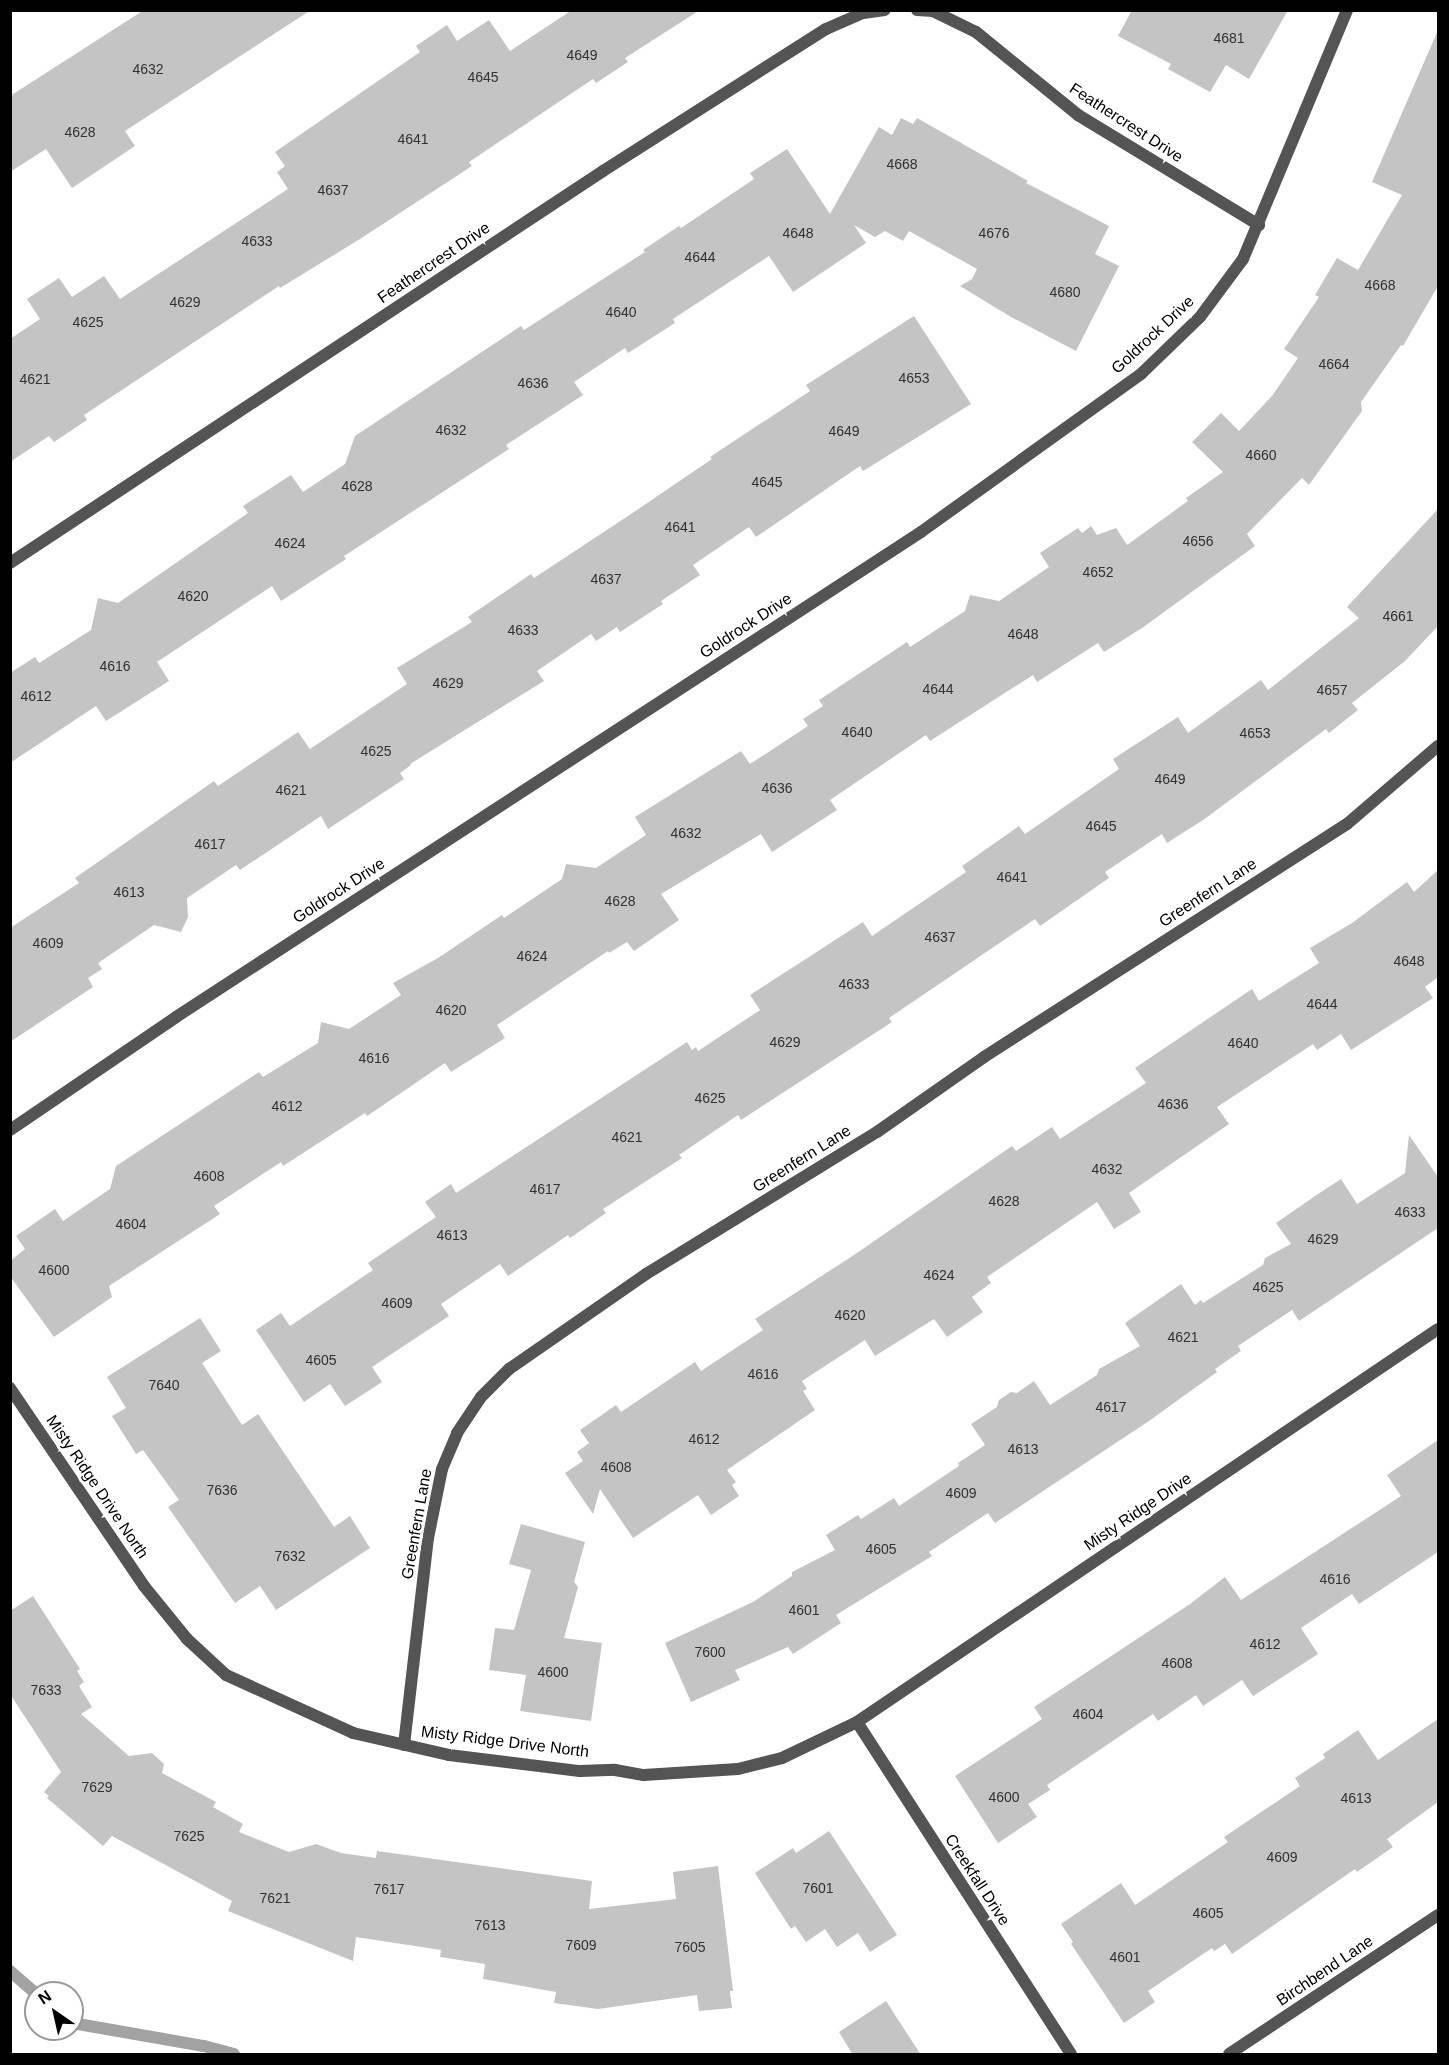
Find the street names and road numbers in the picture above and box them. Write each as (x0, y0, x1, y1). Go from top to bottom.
street label: Feathercrest Drive (1066, 79, 1186, 167)
street label: Feathercrest Drive (374, 218, 494, 308)
street label: Goldrock Drive (1108, 292, 1198, 378)
street label: Goldrock Drive (696, 589, 796, 663)
street label: Goldrock Drive (289, 854, 389, 928)
street label: Greenfern Lane (1156, 854, 1260, 932)
street label: Greenfern Lane (749, 1121, 855, 1197)
street label: Misty Ridge Drive North (42, 1412, 152, 1562)
street label: Greenfern Lane (398, 1467, 436, 1581)
street label: Misty Ridge Drive (1081, 1469, 1195, 1555)
street label: Misty Ridge Drive North (420, 1722, 590, 1762)
street label: Creekfall Drive (940, 1831, 1014, 1929)
street label: Birchbend Lane (1273, 1932, 1377, 2010)

